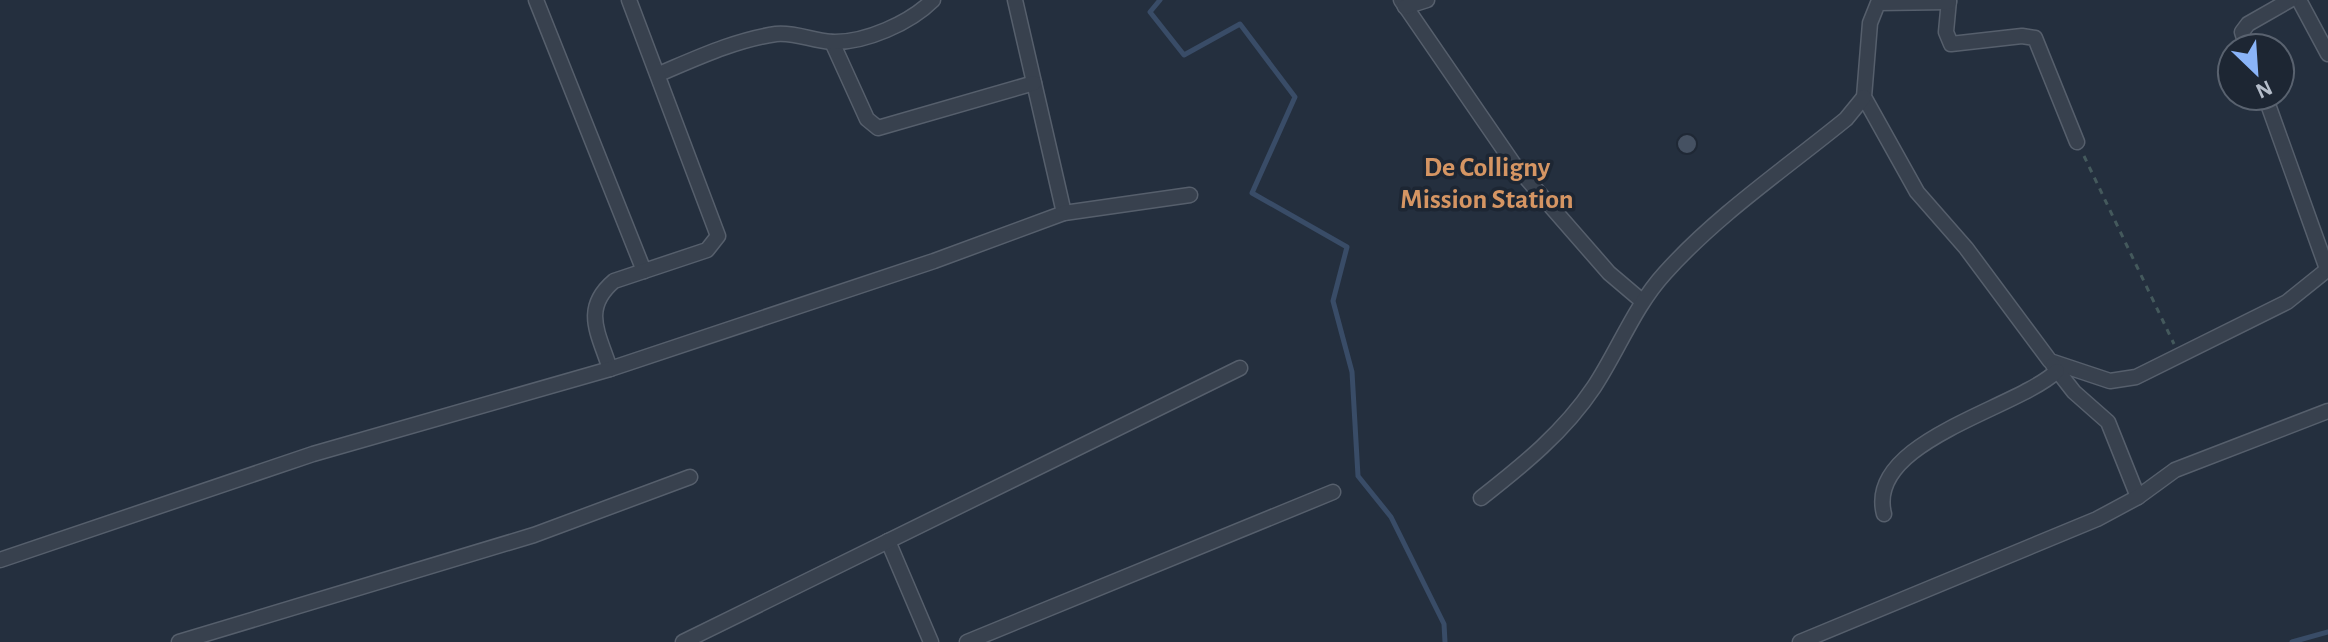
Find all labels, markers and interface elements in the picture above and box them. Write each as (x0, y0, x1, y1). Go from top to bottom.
north arrow (2216, 32, 2296, 112)
text: N (2252, 76, 2276, 102)
district label: De Colligny Mission Station (1400, 154, 1574, 214)

